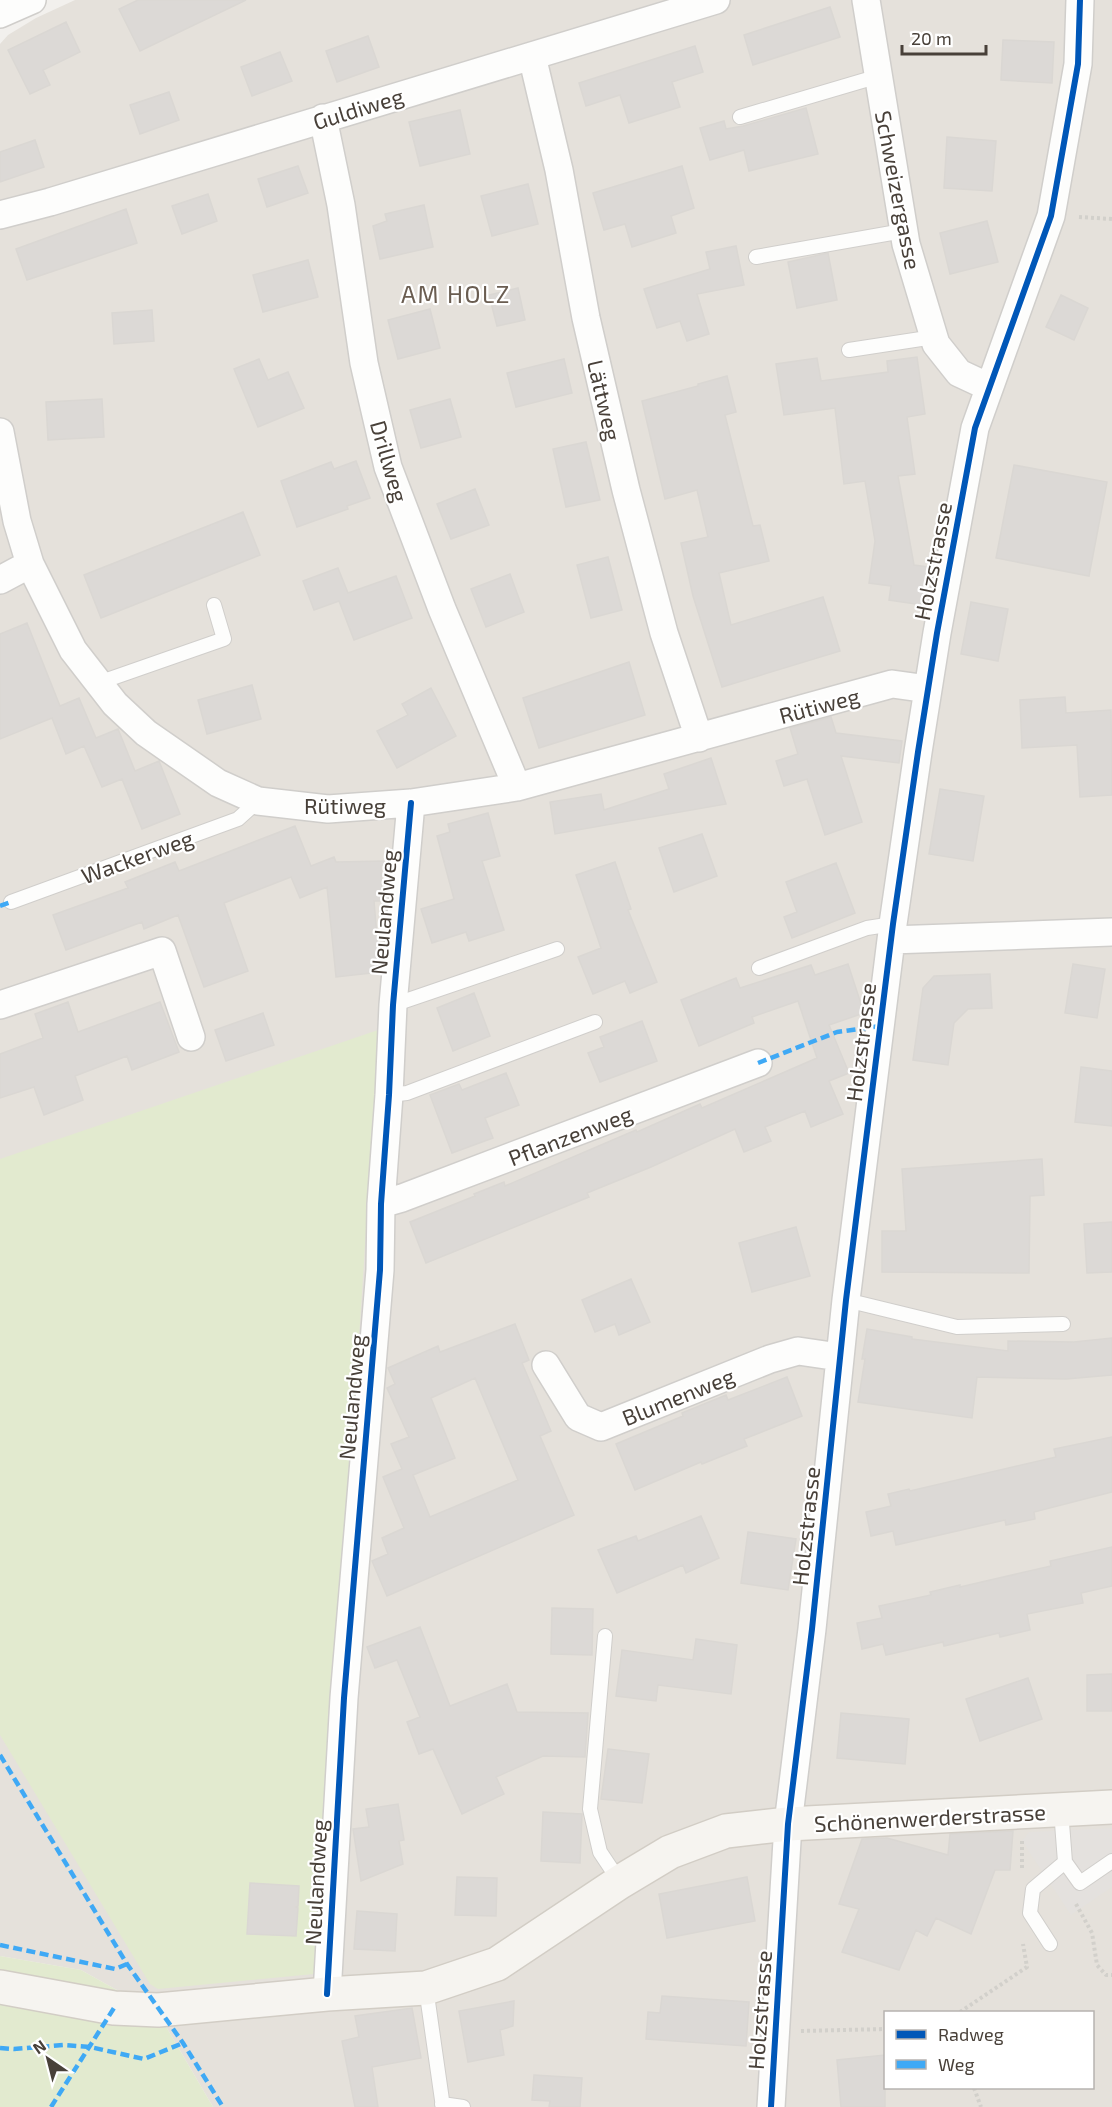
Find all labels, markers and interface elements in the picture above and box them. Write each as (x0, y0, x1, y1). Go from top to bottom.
scale bar (902, 18, 986, 56)
text: 20 m (911, 27, 952, 49)
street label: Guldiweg (310, 82, 406, 134)
street label: Schweizergasse (871, 108, 927, 272)
district label: AM HOLZ (401, 279, 511, 308)
street label: Lättweg (583, 357, 627, 443)
street label: Drillweg (366, 417, 414, 505)
street label: Holzstrasse (908, 500, 956, 622)
street label: Rütiweg (776, 682, 862, 728)
street label: Rütiweg (304, 792, 386, 818)
street label: Wackerweg (78, 824, 196, 888)
street label: Neulandweg (365, 848, 401, 976)
street label: Holzstrasse (840, 981, 880, 1103)
street label: Pflanzenweg (504, 1099, 636, 1171)
street label: Neulandweg (333, 1333, 369, 1461)
street label: Blumenweg (618, 1362, 738, 1430)
street label: Holzstrasse (786, 1465, 824, 1587)
street label: Schönenwerderstrasse (813, 1798, 1047, 1836)
street label: Neulandweg (299, 1818, 331, 1946)
street label: Holzstrasse (742, 1949, 776, 2071)
legend (884, 2011, 1094, 2089)
text: Radweg (938, 2023, 1004, 2045)
north arrow (18, 2029, 78, 2089)
text: N (29, 2035, 49, 2057)
text: Weg (938, 2053, 974, 2075)

